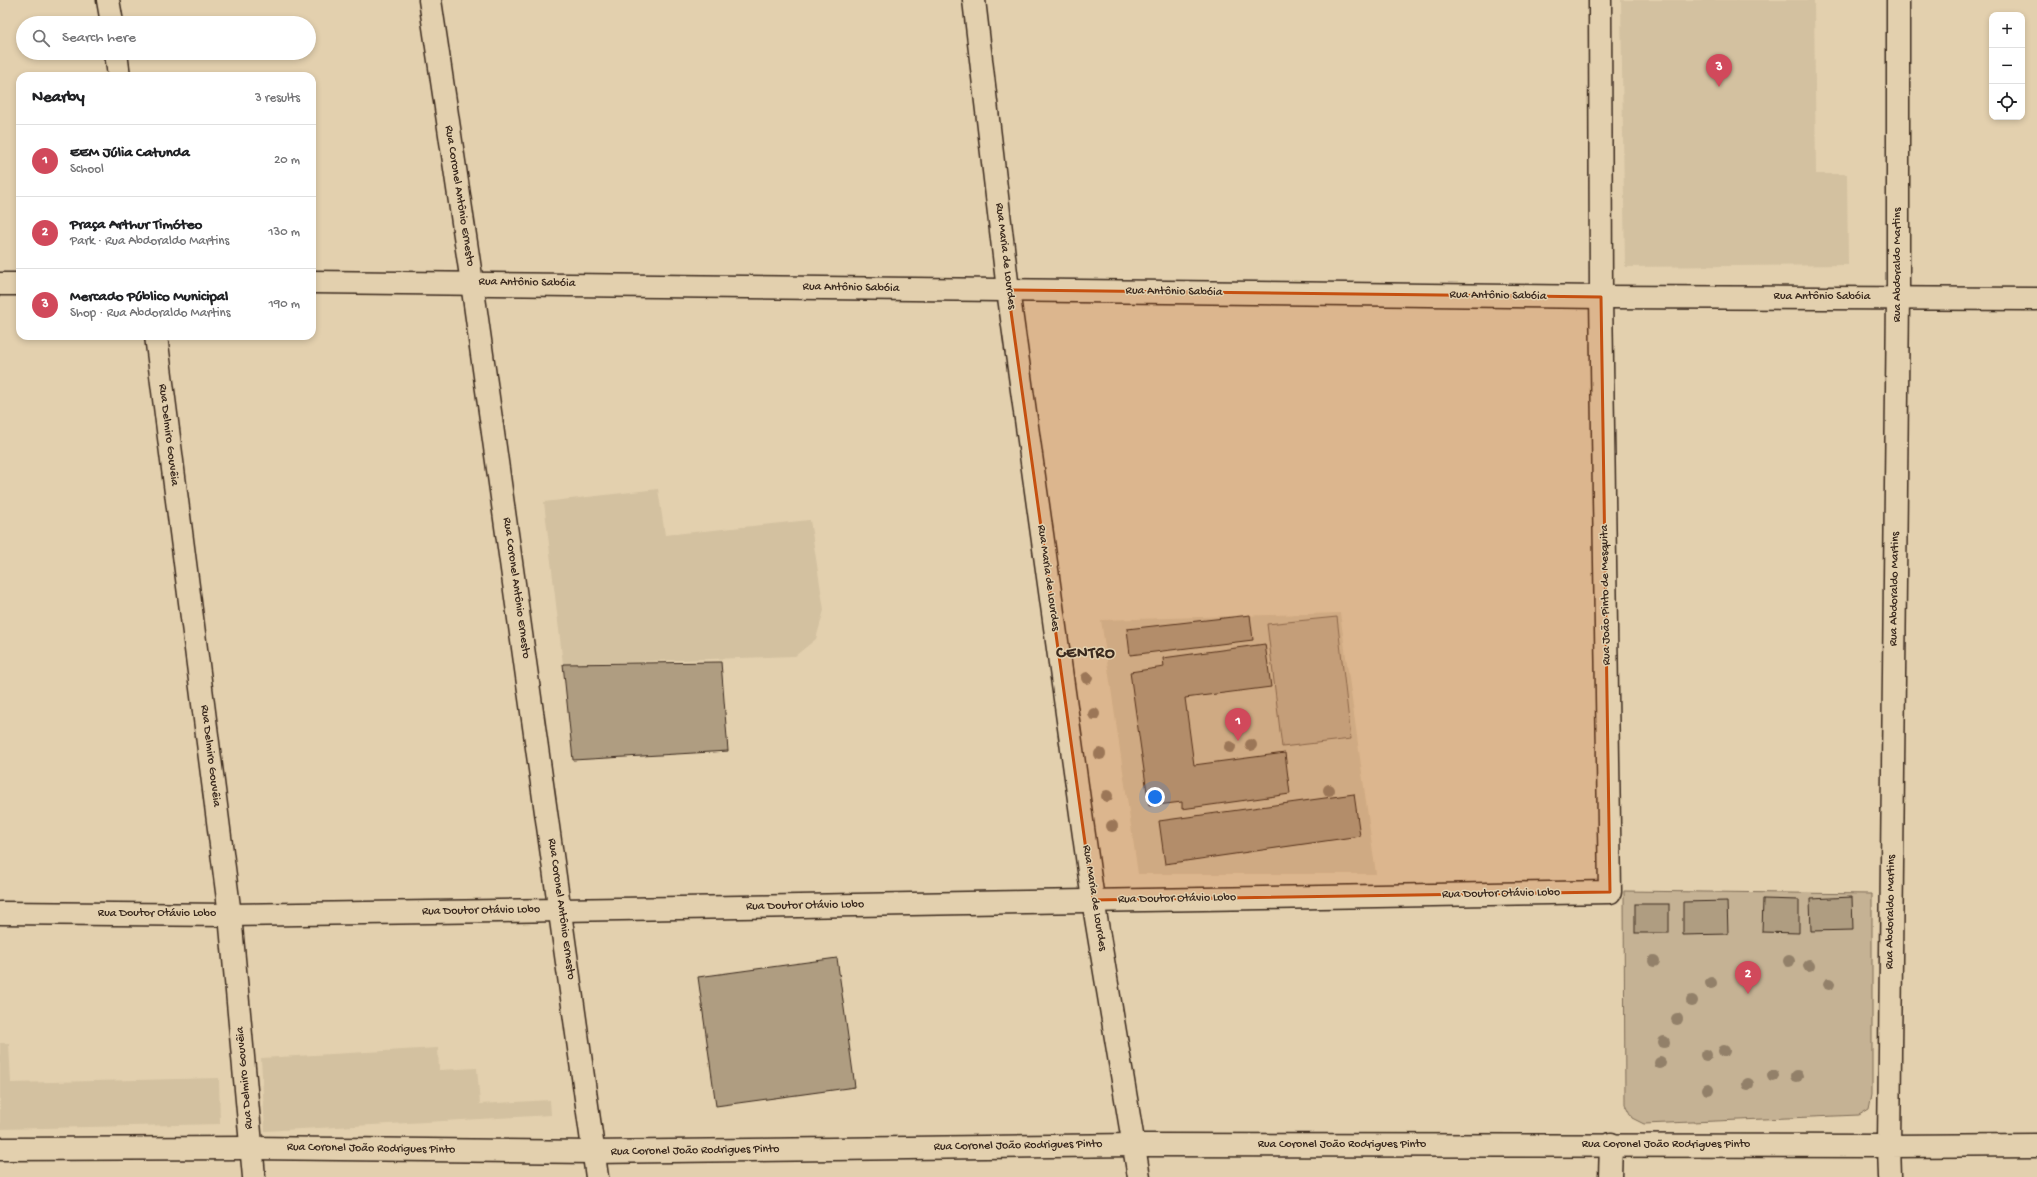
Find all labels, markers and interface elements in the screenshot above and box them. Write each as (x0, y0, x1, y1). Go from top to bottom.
map controls (1989, 12, 2025, 120)
button: + (1989, 12, 2025, 48)
search box (16, 16, 316, 60)
icon: search (30, 27, 52, 49)
text: Search here (62, 29, 136, 47)
button: − (1989, 48, 2025, 84)
pin: 3 (1706, 54, 1732, 87)
button: locate (1989, 84, 2025, 120)
text: Nearby (32, 88, 85, 108)
text: 3 results (255, 91, 300, 106)
street label: Rua Coronel Antônio Ernesto (441, 125, 477, 267)
text: EEM Júlia Catunda (70, 144, 190, 162)
text: 1 (42, 153, 48, 168)
text: 20 m (274, 153, 300, 168)
text: School (70, 162, 104, 177)
street label: Rua Maria de Lourdes (992, 202, 1019, 311)
street label: Rua Abdoraldo Martins (1891, 207, 1905, 322)
text: Praça Arthur Timóteo (70, 216, 202, 234)
text: 2 (42, 225, 48, 240)
text: 130 m (268, 225, 300, 240)
text: Park · Rua Abdoraldo Martins (70, 234, 229, 249)
street label: Rua Antônio Sabóia (479, 275, 576, 291)
street label: Rua Antônio Sabóia (803, 280, 900, 296)
street label: Rua Antônio Sabóia (1126, 284, 1223, 300)
text: Mercado Público Municipal (70, 288, 228, 306)
street label: Rua Antônio Sabóia (1450, 288, 1547, 304)
street label: Rua Antônio Sabóia (1774, 290, 1871, 304)
text: 3 (42, 297, 48, 312)
text: 190 m (269, 297, 300, 312)
text: Shop · Rua Abdoraldo Martins (70, 306, 231, 321)
street label: Rua Delmiro Gouvêia (155, 383, 181, 487)
street label: Rua Coronel Antônio Ernesto (499, 516, 533, 660)
street label: Rua Maria de Lourdes (1034, 524, 1062, 633)
street label: Rua João Pinto de Mesquita (1598, 524, 1614, 665)
street label: Rua Abdoraldo Martins (1887, 531, 1903, 646)
district label: CENTRO (1055, 645, 1116, 664)
street label: Rua Delmiro Gouvêia (197, 704, 223, 808)
pin: 1 (1225, 708, 1251, 741)
your location (1145, 787, 1165, 807)
street label: Rua Coronel Antônio Ernesto (544, 837, 578, 981)
street label: Rua Maria de Lourdes (1079, 844, 1109, 952)
street label: Rua Abdoraldo Martins (1883, 854, 1899, 969)
street label: Rua Doutor Otávio Lobo (1442, 886, 1560, 902)
street label: Rua Doutor Otávio Lobo (1118, 891, 1236, 907)
street label: Rua Doutor Otávio Lobo (746, 898, 864, 914)
street label: Rua Doutor Otávio Lobo (422, 903, 540, 919)
street label: Rua Doutor Otávio Lobo (98, 907, 216, 921)
pin: 2 (1735, 961, 1761, 994)
street label: Rua Delmiro Gouvêia (234, 1026, 256, 1130)
street label: Rua Coronel João Rodrigues Pinto (934, 1138, 1102, 1154)
street label: Rua Coronel João Rodrigues Pinto (1258, 1138, 1426, 1152)
street label: Rua Coronel João Rodrigues Pinto (1582, 1138, 1750, 1152)
street label: Rua Coronel João Rodrigues Pinto (287, 1141, 455, 1157)
street label: Rua Coronel João Rodrigues Pinto (611, 1143, 779, 1159)

